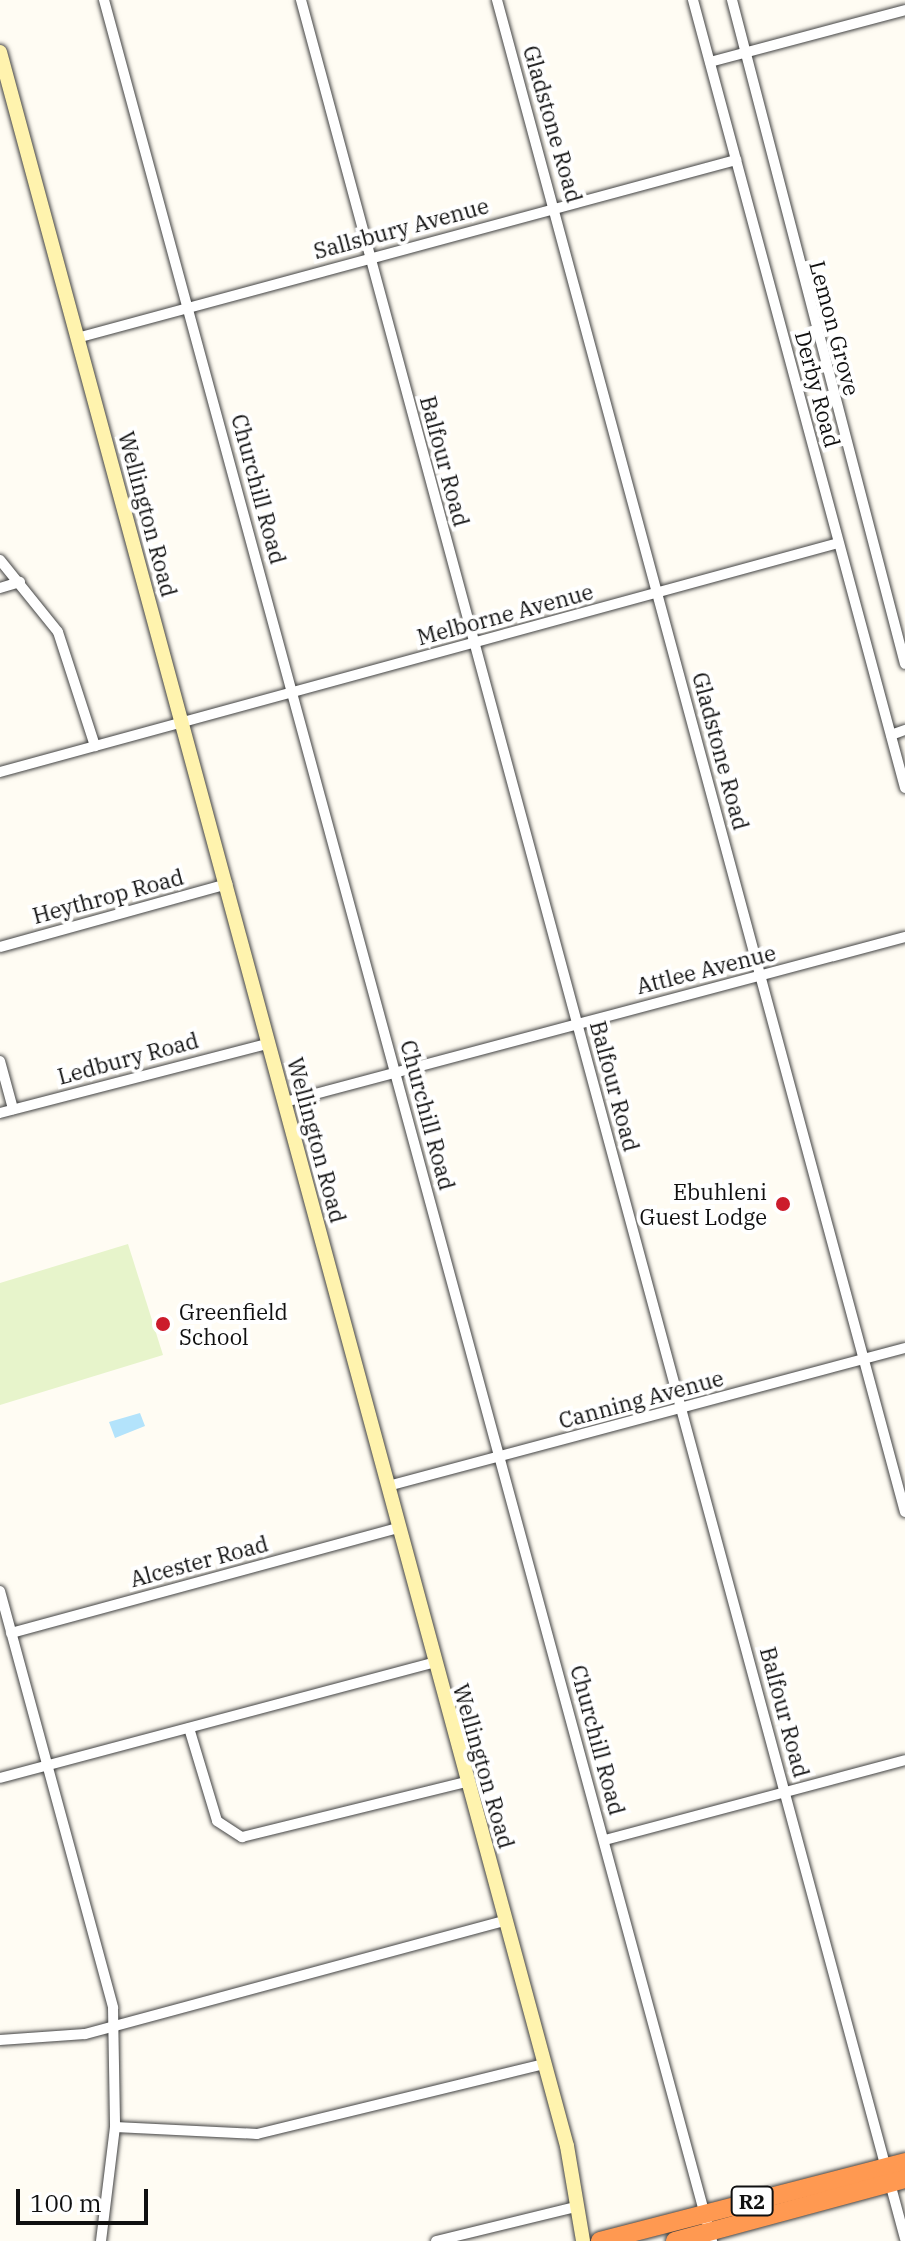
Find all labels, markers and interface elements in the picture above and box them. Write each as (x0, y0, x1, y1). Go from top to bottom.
street label: Gladstone Road (518, 42, 588, 206)
street label: Sallsbury Avenue (311, 192, 491, 264)
street label: Lemon Grove (804, 258, 866, 398)
street label: Derby Road (790, 328, 846, 450)
street label: Balfour Road (415, 393, 475, 529)
street label: Churchill Road (226, 411, 292, 567)
street label: Wellington Road (113, 428, 183, 600)
street label: Melborne Avenue (414, 578, 596, 650)
street label: Gladstone Road (687, 669, 755, 833)
street label: Heythrop Road (30, 863, 186, 929)
street label: Attlee Avenue (634, 939, 778, 999)
street label: Balfour Road (585, 1018, 645, 1154)
street label: Ledbury Road (55, 1026, 201, 1090)
street label: Churchill Road (395, 1037, 461, 1193)
street label: Wellington Road (282, 1054, 352, 1226)
place label: Ebuhleni Guest Lodge (640, 1178, 767, 1230)
marker: Ebuhleni Guest Lodge (774, 1195, 792, 1213)
place label: Greenfield School (179, 1298, 288, 1350)
marker: Greenfield School (154, 1315, 172, 1333)
street label: Canning Avenue (556, 1364, 726, 1434)
street label: Alcester Road (127, 1530, 271, 1592)
street label: Balfour Road (755, 1644, 815, 1780)
street label: Churchill Road (565, 1662, 631, 1818)
street label: Wellington Road (448, 1681, 520, 1851)
scale bar (20, 2173, 152, 2223)
road number: R2 (730, 2185, 774, 2217)
text: 100 m (30, 2187, 102, 2219)

